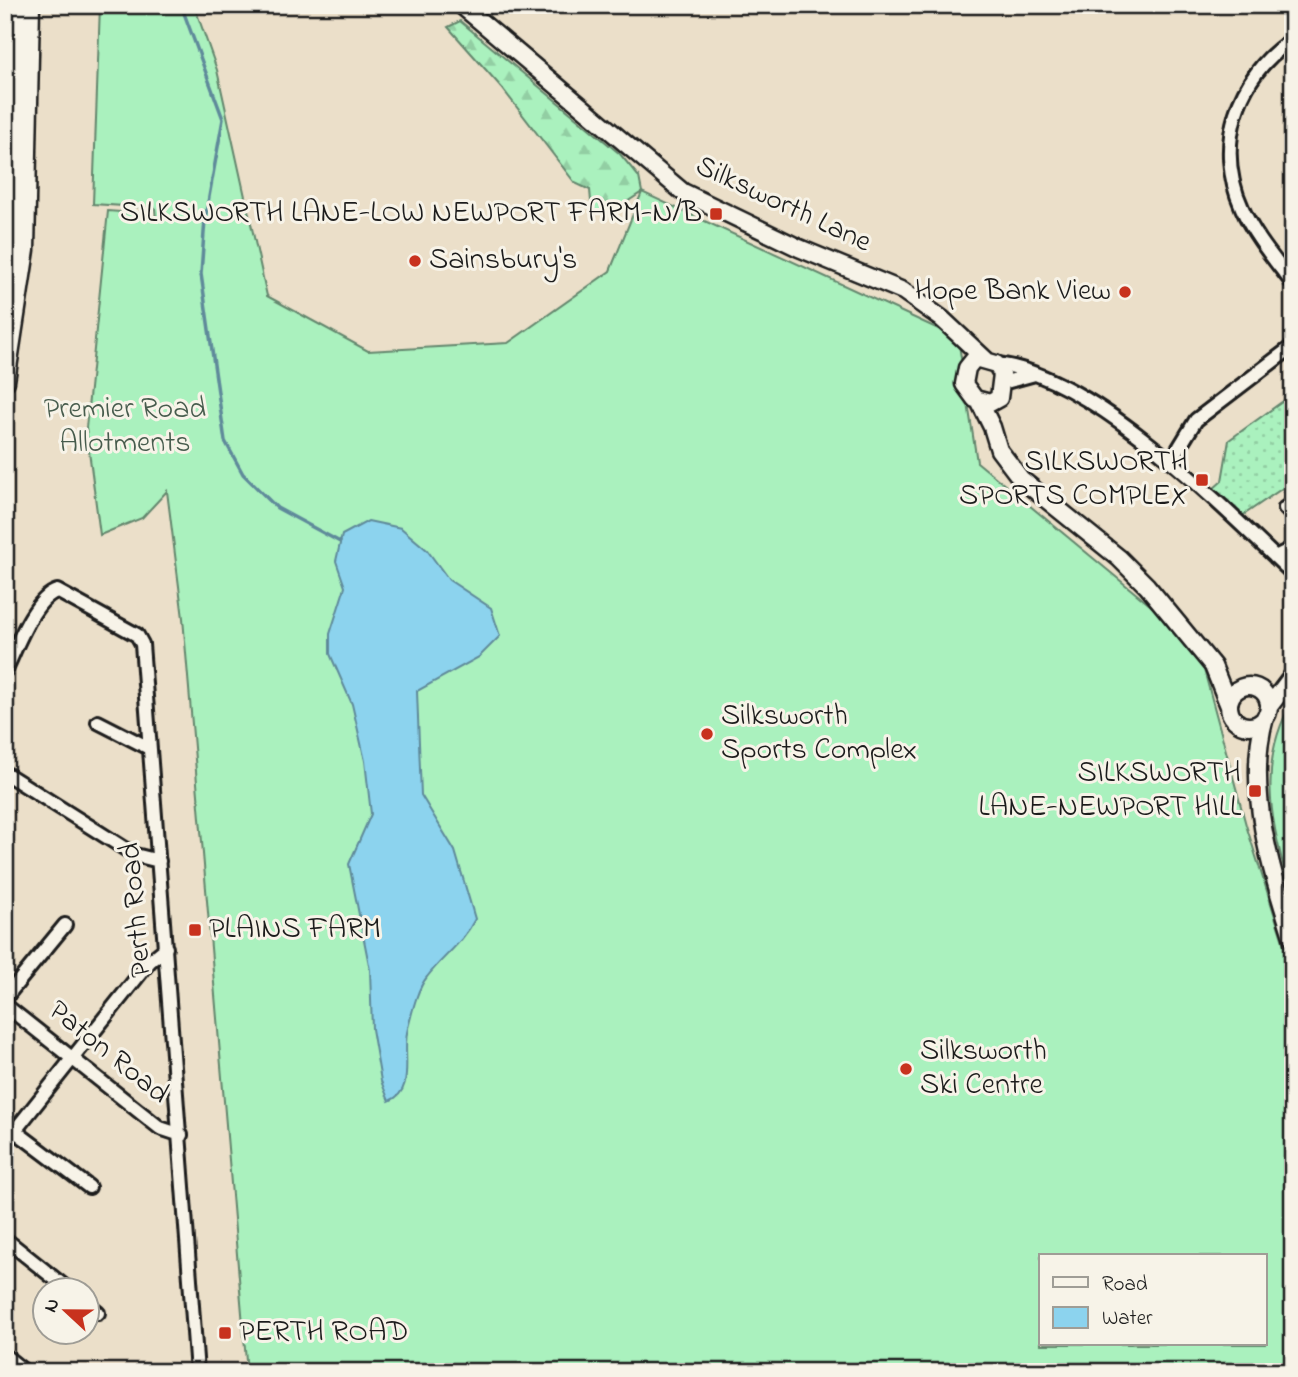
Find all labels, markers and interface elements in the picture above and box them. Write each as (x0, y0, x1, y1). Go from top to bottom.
street label: Silksworth Lane (688, 145, 879, 265)
place label: SILKSWORTH LANE-LOW NEWPORT FARM-N/B (120, 192, 702, 236)
marker: SILKSWORTH LANE-LOW NEWPORT FARM-N/B (708, 206, 724, 222)
place label: Sainsbury's (429, 239, 577, 283)
marker: Sainsbury's (407, 253, 423, 269)
place label: Hope Bank View (915, 270, 1111, 314)
marker: Hope Bank View (1117, 284, 1133, 300)
park label: Premier Road Allotments (44, 388, 206, 466)
place label: SILKSWORTH SPORTS COMPLEX (959, 441, 1188, 519)
marker: SILKSWORTH SPORTS COMPLEX (1194, 472, 1210, 488)
place label: Silksworth Sports Complex (721, 695, 917, 773)
marker: Silksworth Sports Complex (699, 726, 715, 742)
place label: SILKSWORTH LANE-NEWPORT HILL (979, 752, 1242, 830)
marker: SILKSWORTH LANE-NEWPORT HILL (1247, 783, 1263, 799)
street label: Perth Road (109, 841, 165, 979)
place label: PLAINS FARM (209, 908, 381, 952)
marker: PLAINS FARM (187, 922, 203, 938)
street label: Paton Road (38, 990, 178, 1116)
place label: Silksworth Ski Centre (920, 1030, 1047, 1108)
marker: Silksworth Ski Centre (898, 1061, 914, 1077)
legend (1039, 1254, 1266, 1346)
text: Road (1102, 1270, 1148, 1300)
north arrow (32, 1276, 102, 1346)
text: N (38, 1294, 68, 1317)
text: Water (1102, 1304, 1153, 1334)
place label: PERTH ROAD (239, 1311, 409, 1355)
marker: PERTH ROAD (217, 1325, 233, 1341)

